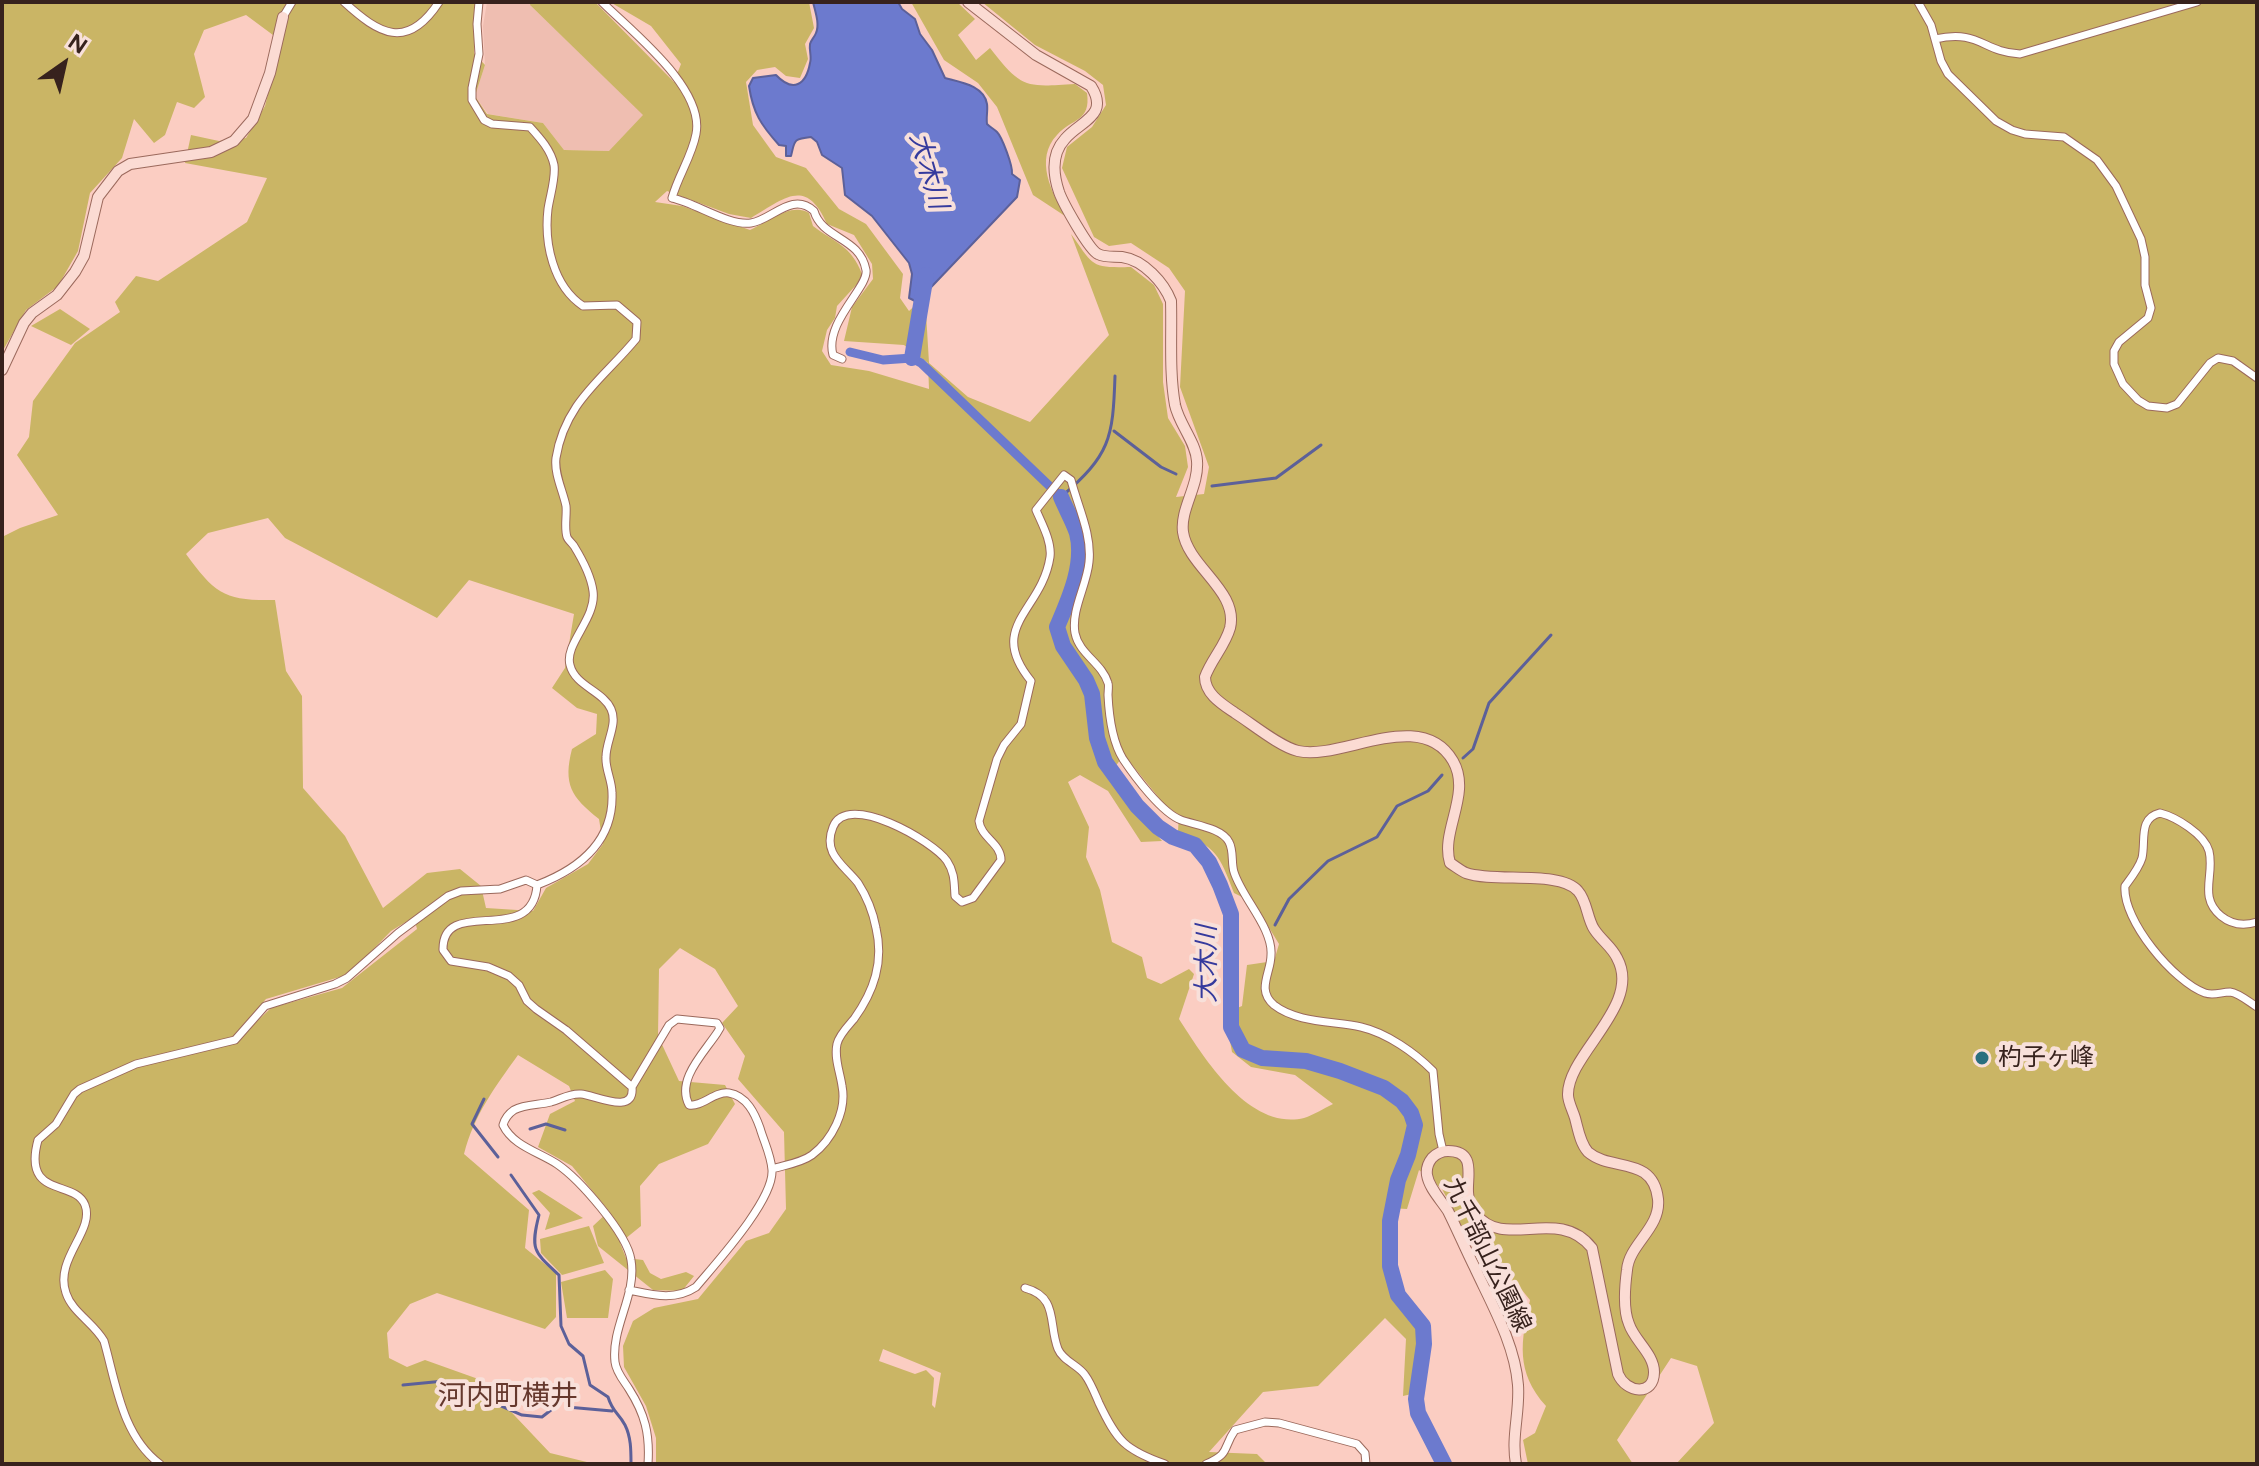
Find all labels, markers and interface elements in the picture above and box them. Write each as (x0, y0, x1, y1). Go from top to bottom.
north arrow (24, 24, 104, 104)
text: N (63, 28, 92, 60)
water label: 大木川 (902, 129, 954, 213)
water label: 大木川 (1191, 925, 1223, 1003)
place label: 杓子ヶ峰 (1998, 1044, 2094, 1072)
marker: 杓子ヶ峰 (1973, 1049, 1991, 1067)
street label: 九千部山公園線 (1437, 1173, 1537, 1337)
district label: 河内町横井 (438, 1380, 578, 1414)

